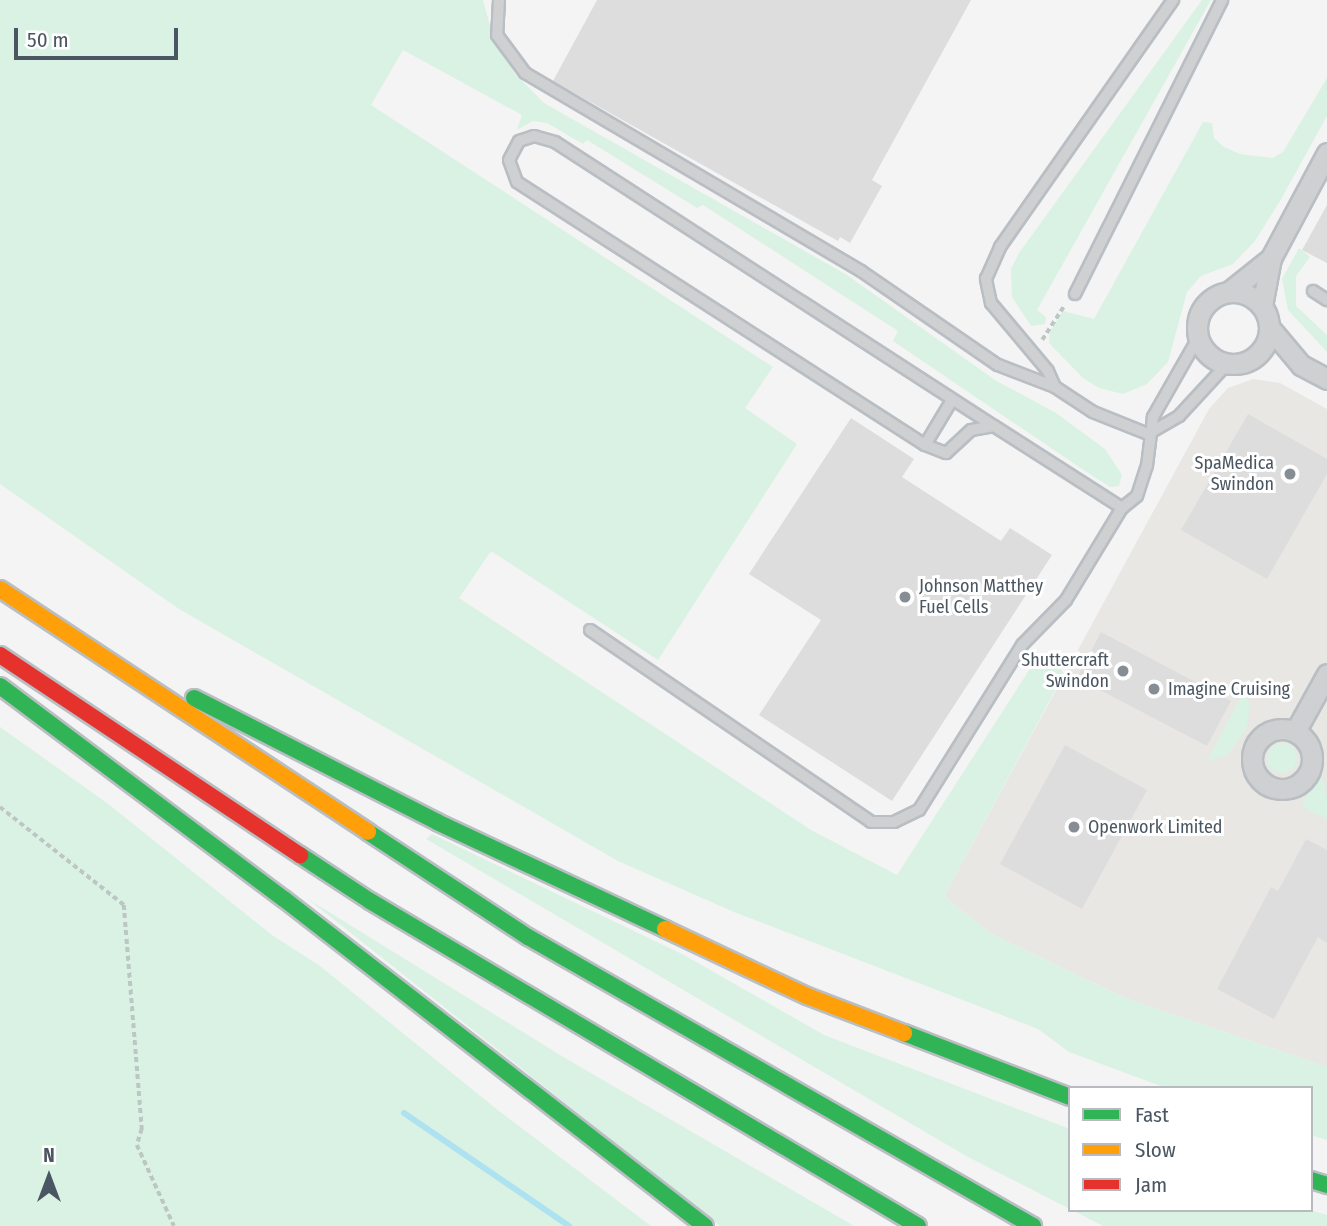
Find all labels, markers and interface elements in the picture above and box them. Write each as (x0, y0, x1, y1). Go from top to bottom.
scale bar (18, 14, 182, 58)
text: 50 m (27, 27, 69, 53)
place label: SpaMedica Swindon (1195, 453, 1274, 496)
marker: SpaMedica Swindon (1280, 464, 1300, 484)
place label: Johnson Matthey Fuel Cells (919, 576, 1043, 618)
marker: Johnson Matthey Fuel Cells (897, 589, 913, 605)
place label: Shuttercraft Swindon (1021, 650, 1109, 692)
marker: Shuttercraft Swindon (1115, 663, 1131, 679)
place label: Imagine Cruising (1168, 678, 1290, 700)
marker: Imagine Cruising (1146, 681, 1162, 697)
place label: Openwork Limited (1088, 816, 1222, 838)
marker: Openwork Limited (1066, 819, 1082, 835)
legend (1068, 1086, 1313, 1212)
text: Fast (1135, 1102, 1169, 1128)
text: Slow (1135, 1137, 1176, 1163)
north arrow (14, 1142, 84, 1212)
text: N (43, 1144, 55, 1167)
text: Jam (1135, 1172, 1167, 1198)

